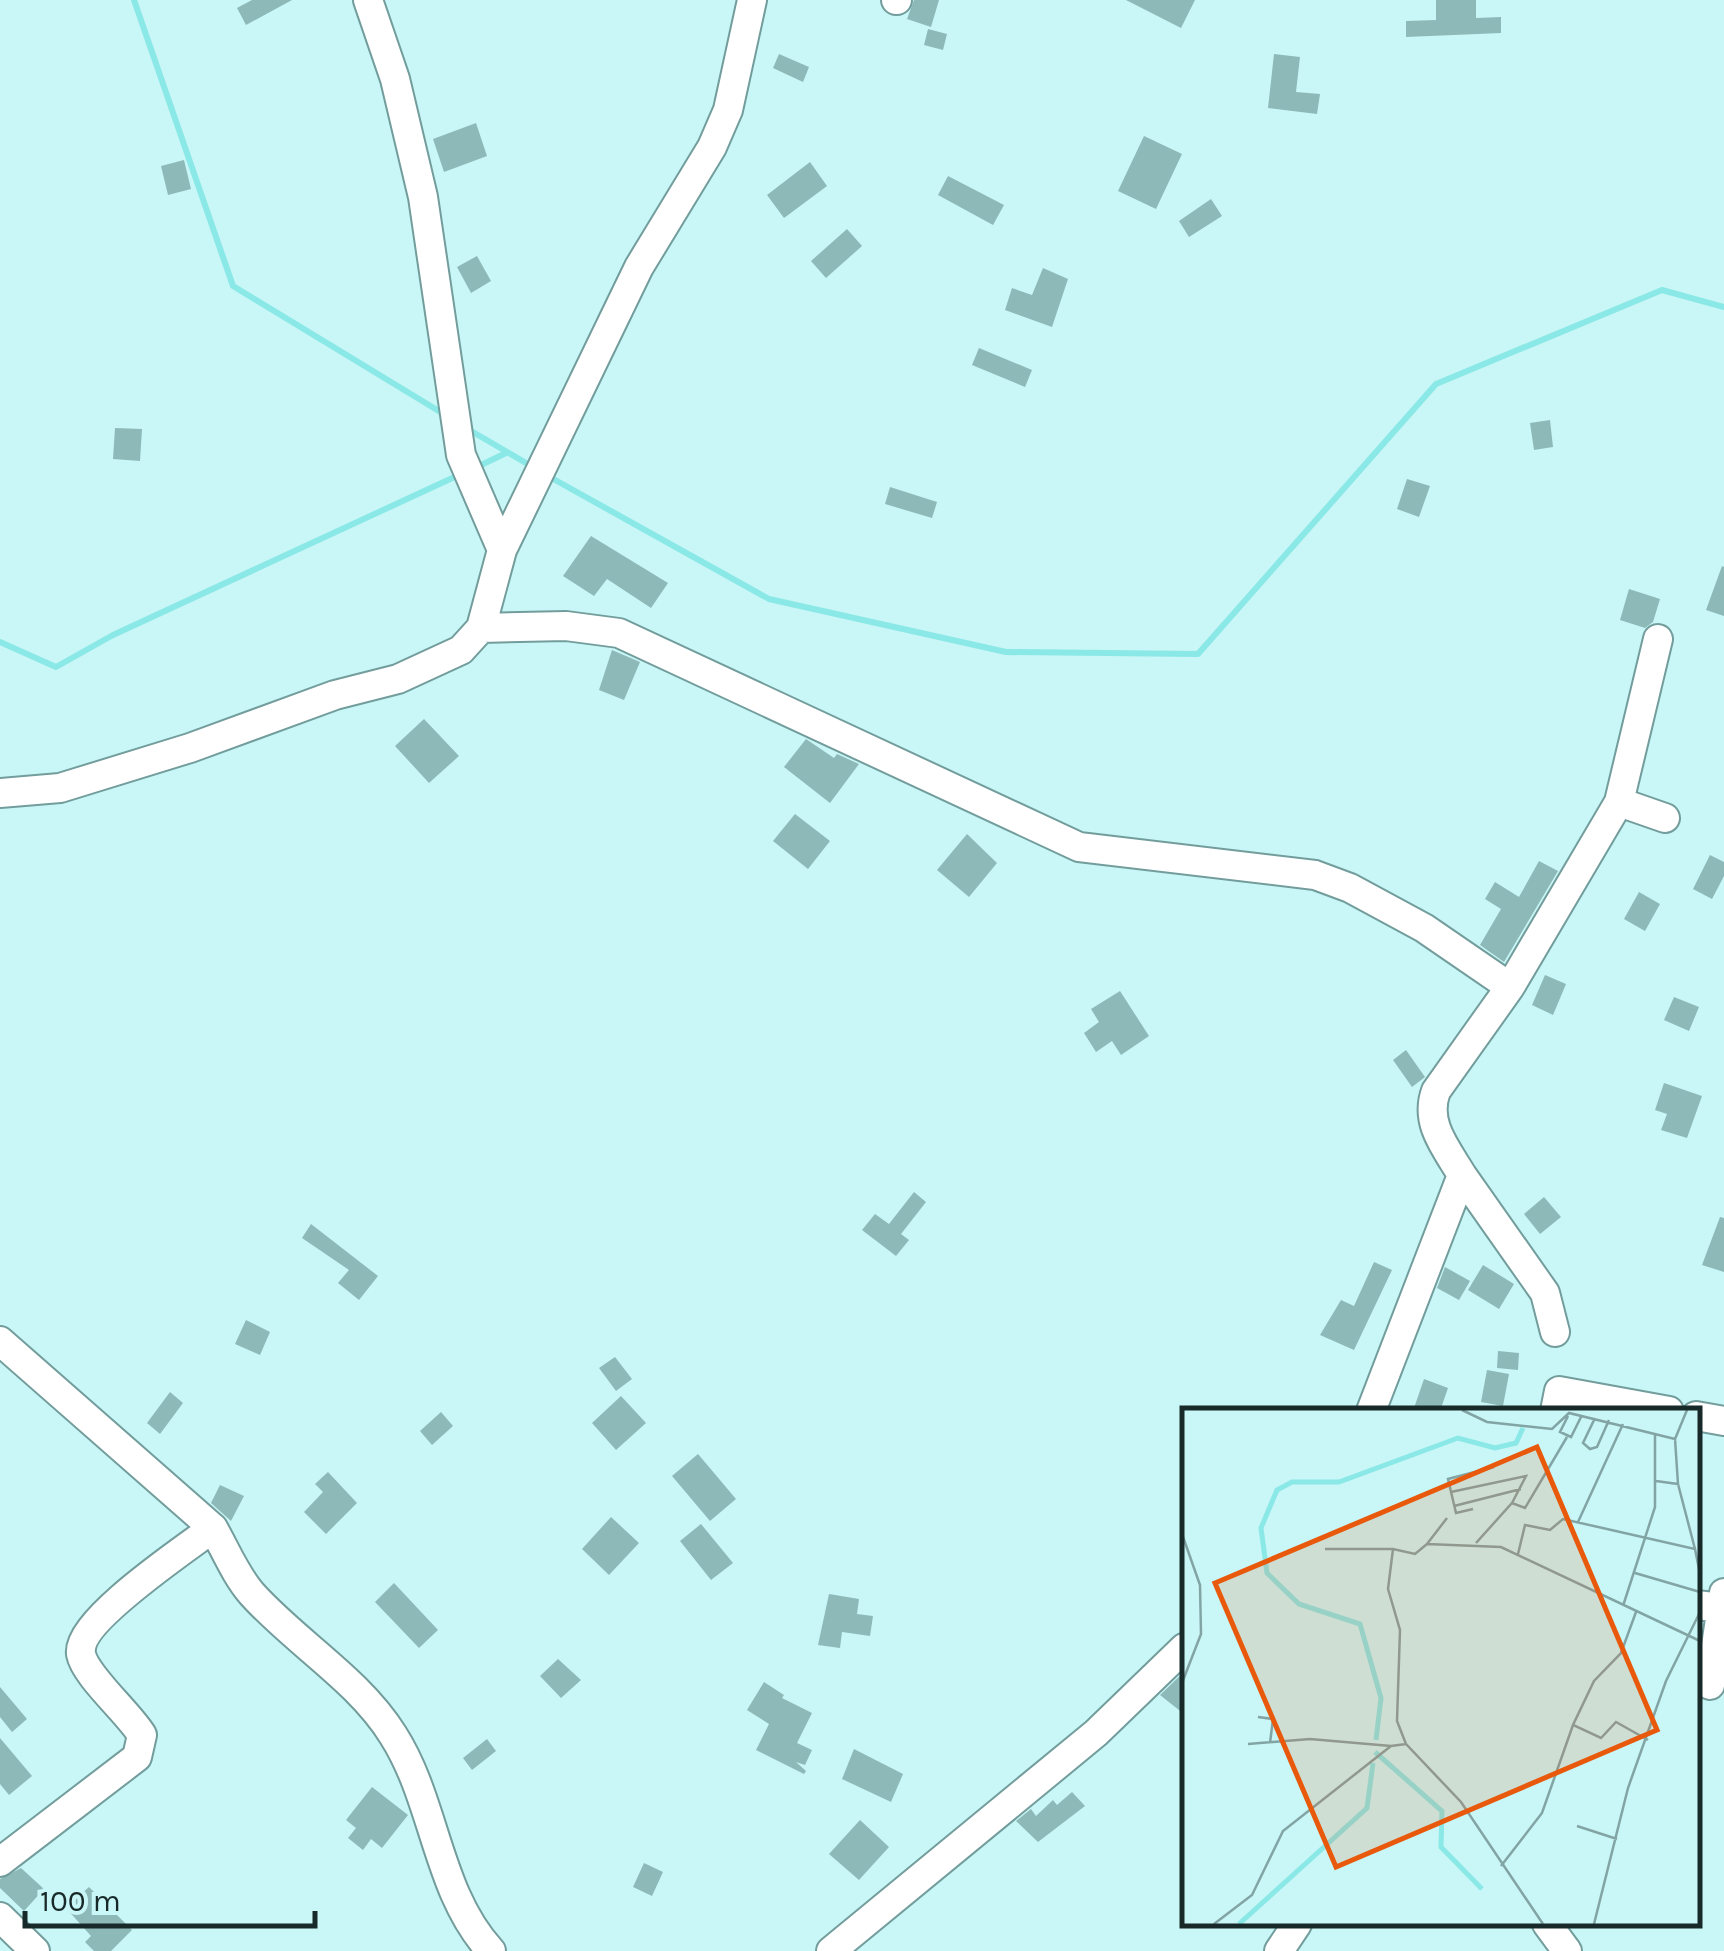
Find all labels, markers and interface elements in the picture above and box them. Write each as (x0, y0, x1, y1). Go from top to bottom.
inset map (1182, 1408, 1699, 1926)
scale bar (25, 1866, 315, 1928)
text: 100 m (40, 1883, 121, 1919)

